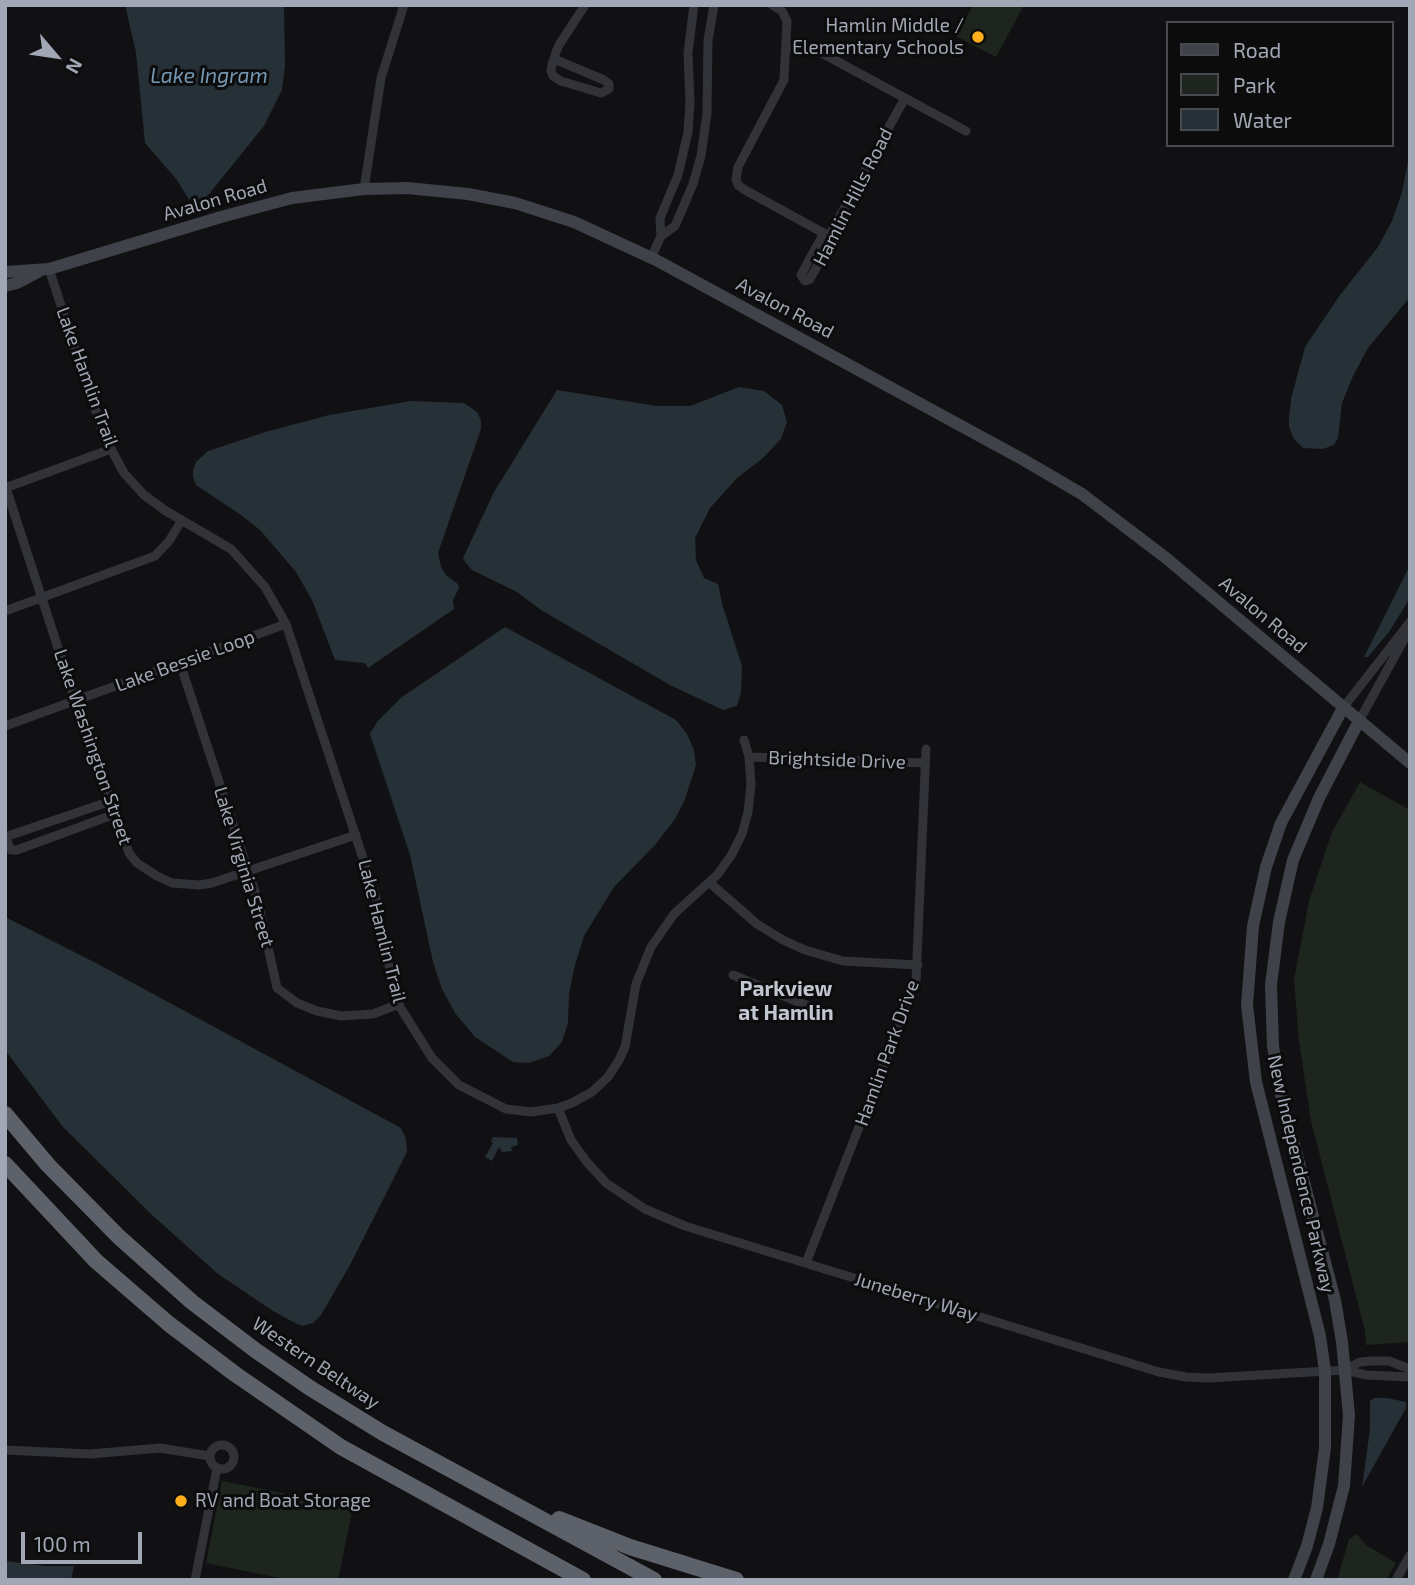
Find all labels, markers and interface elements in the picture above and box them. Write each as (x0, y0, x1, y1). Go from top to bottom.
place label: Hamlin Middle / Elementary Schools (792, 15, 964, 59)
north arrow (21, 21, 91, 91)
legend (1166, 21, 1394, 147)
marker: Hamlin Middle / Elementary Schools (970, 29, 986, 45)
text: Road (1233, 37, 1281, 62)
text: N (61, 55, 88, 78)
water label: Lake Ingram (150, 63, 268, 89)
text: Park (1233, 72, 1276, 97)
text: Water (1233, 107, 1292, 132)
street label: Hamlin Hills Road (808, 124, 898, 270)
street label: Avalon Road (160, 174, 270, 226)
street label: Avalon Road (732, 273, 838, 343)
street label: Lake Hamlin Trail (51, 304, 123, 450)
street label: Avalon Road (1215, 572, 1311, 658)
street label: Lake Bessie Loop (112, 625, 258, 697)
street label: Lake Washington Street (49, 646, 137, 848)
street label: Brightside Drive (768, 746, 906, 774)
street label: Lake Virginia Street (209, 784, 279, 950)
street label: Lake Hamlin Trail (353, 857, 411, 1005)
district label: Parkview at Hamlin (738, 976, 834, 1026)
street label: Hamlin Park Drive (850, 977, 924, 1129)
street label: New Independence Parkway (1263, 1053, 1339, 1295)
street label: Juneberry Way (852, 1267, 980, 1327)
street label: Western Beltway (248, 1312, 384, 1414)
place label: RV and Boat Storage (195, 1490, 371, 1512)
marker: RV and Boat Storage (173, 1493, 189, 1509)
scale bar (24, 1518, 145, 1562)
text: 100 m (34, 1531, 91, 1556)

